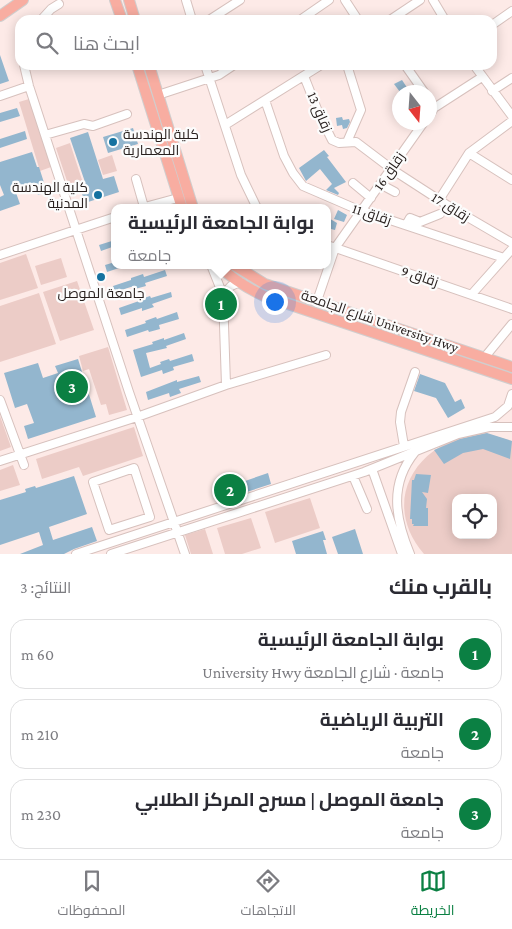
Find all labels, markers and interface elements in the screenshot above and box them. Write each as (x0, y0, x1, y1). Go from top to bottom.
search box (15, 15, 497, 70)
icon: search (33, 29, 61, 57)
text: ابحث هنا (73, 33, 140, 54)
north arrow (392, 85, 437, 130)
street label: زقاق 13 (303, 89, 336, 135)
place label: كلية الهندسة المعمارية (123, 126, 199, 158)
marker: كلية الهندسة المعمارية (107, 136, 119, 148)
street label: زقاق 16 (370, 149, 409, 194)
place label: كلية الهندسة المدنية (12, 179, 88, 211)
marker: كلية الهندسة المدنية (92, 189, 104, 201)
street label: زقاق 17 (428, 189, 473, 226)
street label: زقاق 11 (350, 200, 394, 229)
popup (111, 204, 331, 269)
text: بوابة الجامعة الرئيسية (128, 212, 314, 233)
text: جامعة (128, 247, 171, 264)
street label: زقاق 9 (399, 262, 441, 291)
marker: جامعة الموصل (95, 271, 107, 283)
place label: جامعة الموصل (58, 285, 144, 301)
pin: 1 (205, 285, 237, 323)
street label: شارع الجامعة University Hwy (299, 287, 461, 357)
your location (262, 289, 288, 315)
pin: 3 (56, 368, 88, 406)
pin: 2 (214, 471, 246, 509)
map controls (452, 494, 497, 539)
button: locate (452, 494, 497, 539)
text: بالقرب منك (389, 575, 492, 599)
text: النتائج: 3 (20, 579, 71, 596)
text: بوابة الجامعة الرئيسية (258, 629, 444, 650)
text: 60 m (21, 646, 54, 663)
text: 1 (472, 646, 478, 663)
text: جامعة · شارع الجامعة University Hwy (202, 664, 444, 681)
text: التربية الرياضية (320, 709, 444, 730)
text: 210 m (21, 726, 59, 743)
text: 2 (471, 726, 479, 743)
text: جامعة (401, 744, 444, 761)
text: جامعة الموصل | مسرح المركز الطلابي (135, 789, 444, 810)
text: 230 m (21, 806, 61, 823)
text: 3 (471, 806, 479, 823)
text: جامعة (401, 824, 444, 841)
tab: المحفوظات (57, 867, 126, 923)
tab: الاتجاهات (241, 867, 296, 923)
tab: الخريطة (411, 867, 455, 923)

